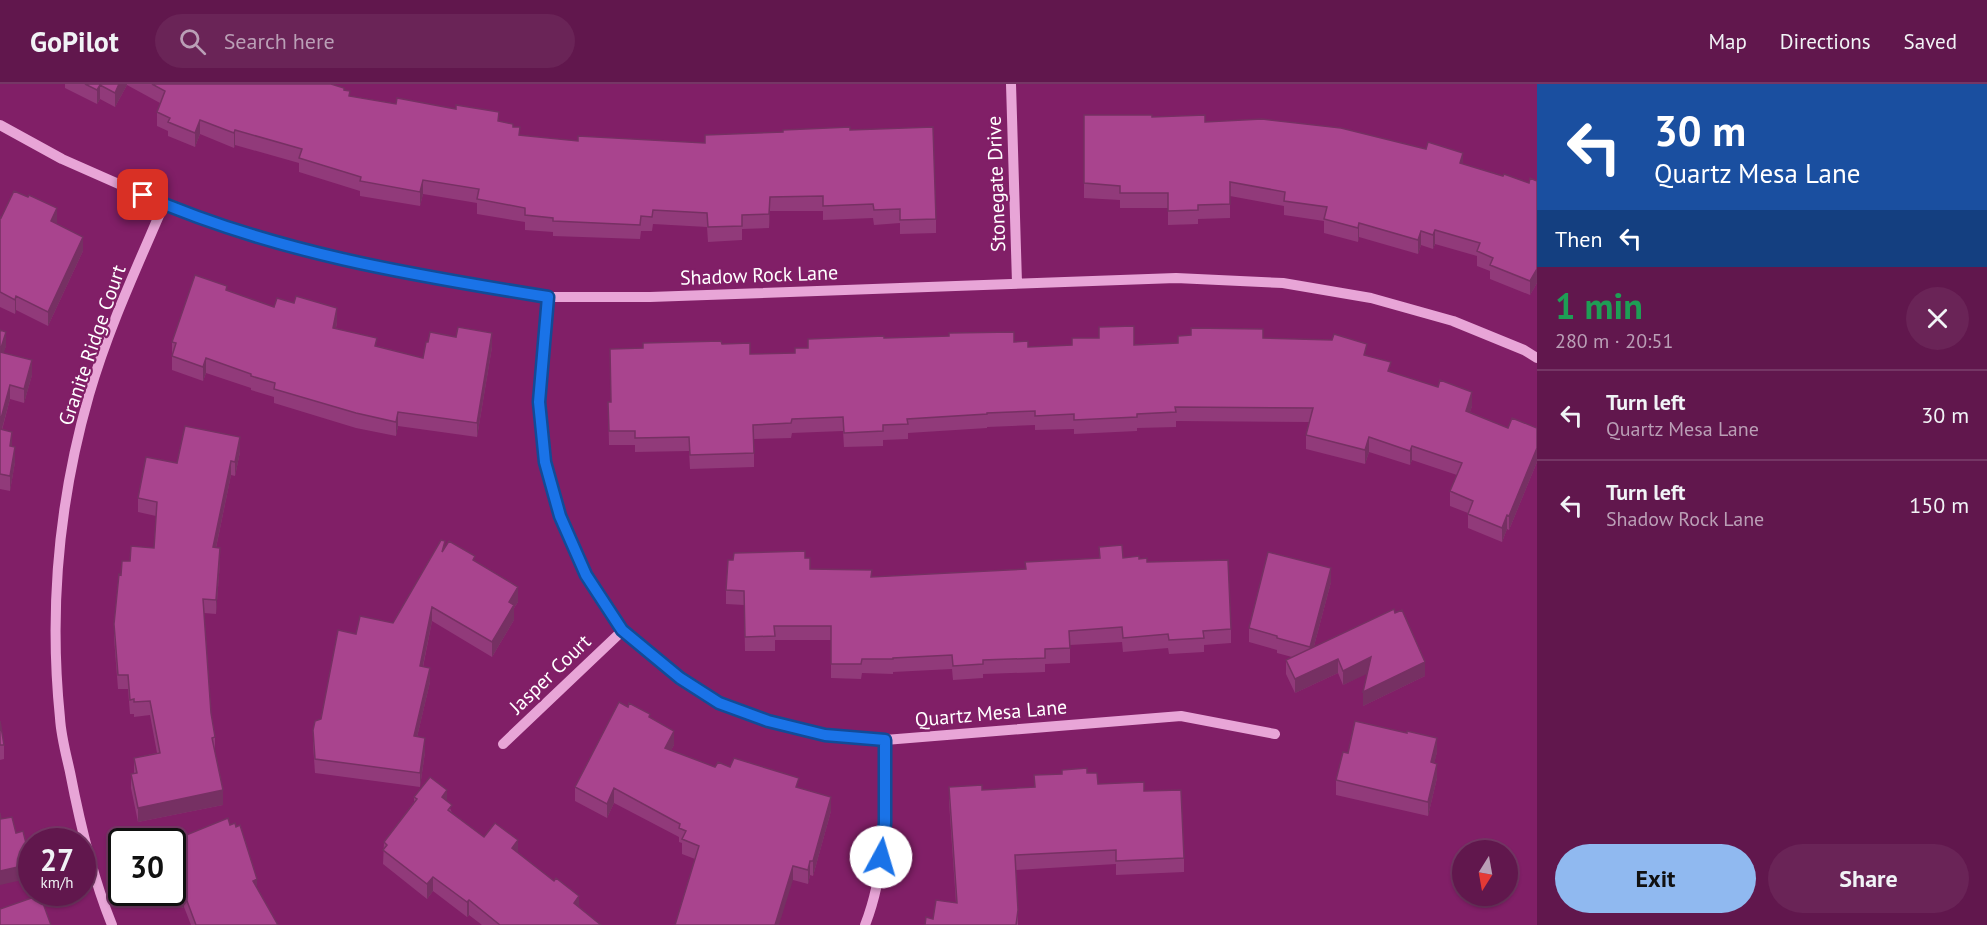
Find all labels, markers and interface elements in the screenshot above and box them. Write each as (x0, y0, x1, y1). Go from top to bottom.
search box (155, 14, 575, 68)
text: GoPilot (30, 23, 119, 60)
icon: search (176, 25, 209, 58)
text: Search here (224, 27, 335, 55)
text: Map (1708, 28, 1747, 55)
text: Directions (1780, 28, 1871, 55)
text: Saved (1904, 28, 1957, 55)
text: 30 m (1654, 103, 1746, 158)
icon: left (1555, 108, 1633, 186)
street label: Stonegate Drive (981, 115, 1011, 253)
text: Quartz Mesa Lane (1654, 156, 1860, 190)
pin (117, 169, 168, 220)
icon: arrive (126, 178, 159, 211)
icon: left (1614, 222, 1647, 255)
text: Then (1555, 225, 1602, 253)
street label: Shadow Rock Lane (679, 259, 839, 291)
street label: Granite Ridge Court (52, 261, 132, 429)
text: 1 min (1555, 282, 1643, 329)
button: close (1906, 287, 1969, 350)
text: 280 m · 20:51 (1555, 328, 1673, 354)
text: Turn left (1606, 388, 1686, 416)
icon: left (1555, 399, 1588, 432)
text: 30 m (1921, 401, 1969, 429)
text: Quartz Mesa Lane (1606, 416, 1759, 442)
text: Turn left (1606, 478, 1686, 506)
icon: left (1555, 489, 1588, 522)
text: 150 m (1909, 491, 1969, 519)
text: Shadow Rock Lane (1606, 506, 1764, 532)
street label: Jasper Court (503, 628, 596, 720)
street label: Quartz Mesa Lane (914, 693, 1068, 733)
position arrow (849, 825, 913, 889)
speed limit sign: 30 (108, 828, 186, 906)
text: 27 (40, 840, 74, 879)
north arrow (1452, 840, 1518, 906)
map controls (1452, 840, 1518, 906)
button: Exit (1555, 844, 1756, 913)
button: Share (1768, 844, 1969, 913)
text: km/h (41, 873, 73, 892)

